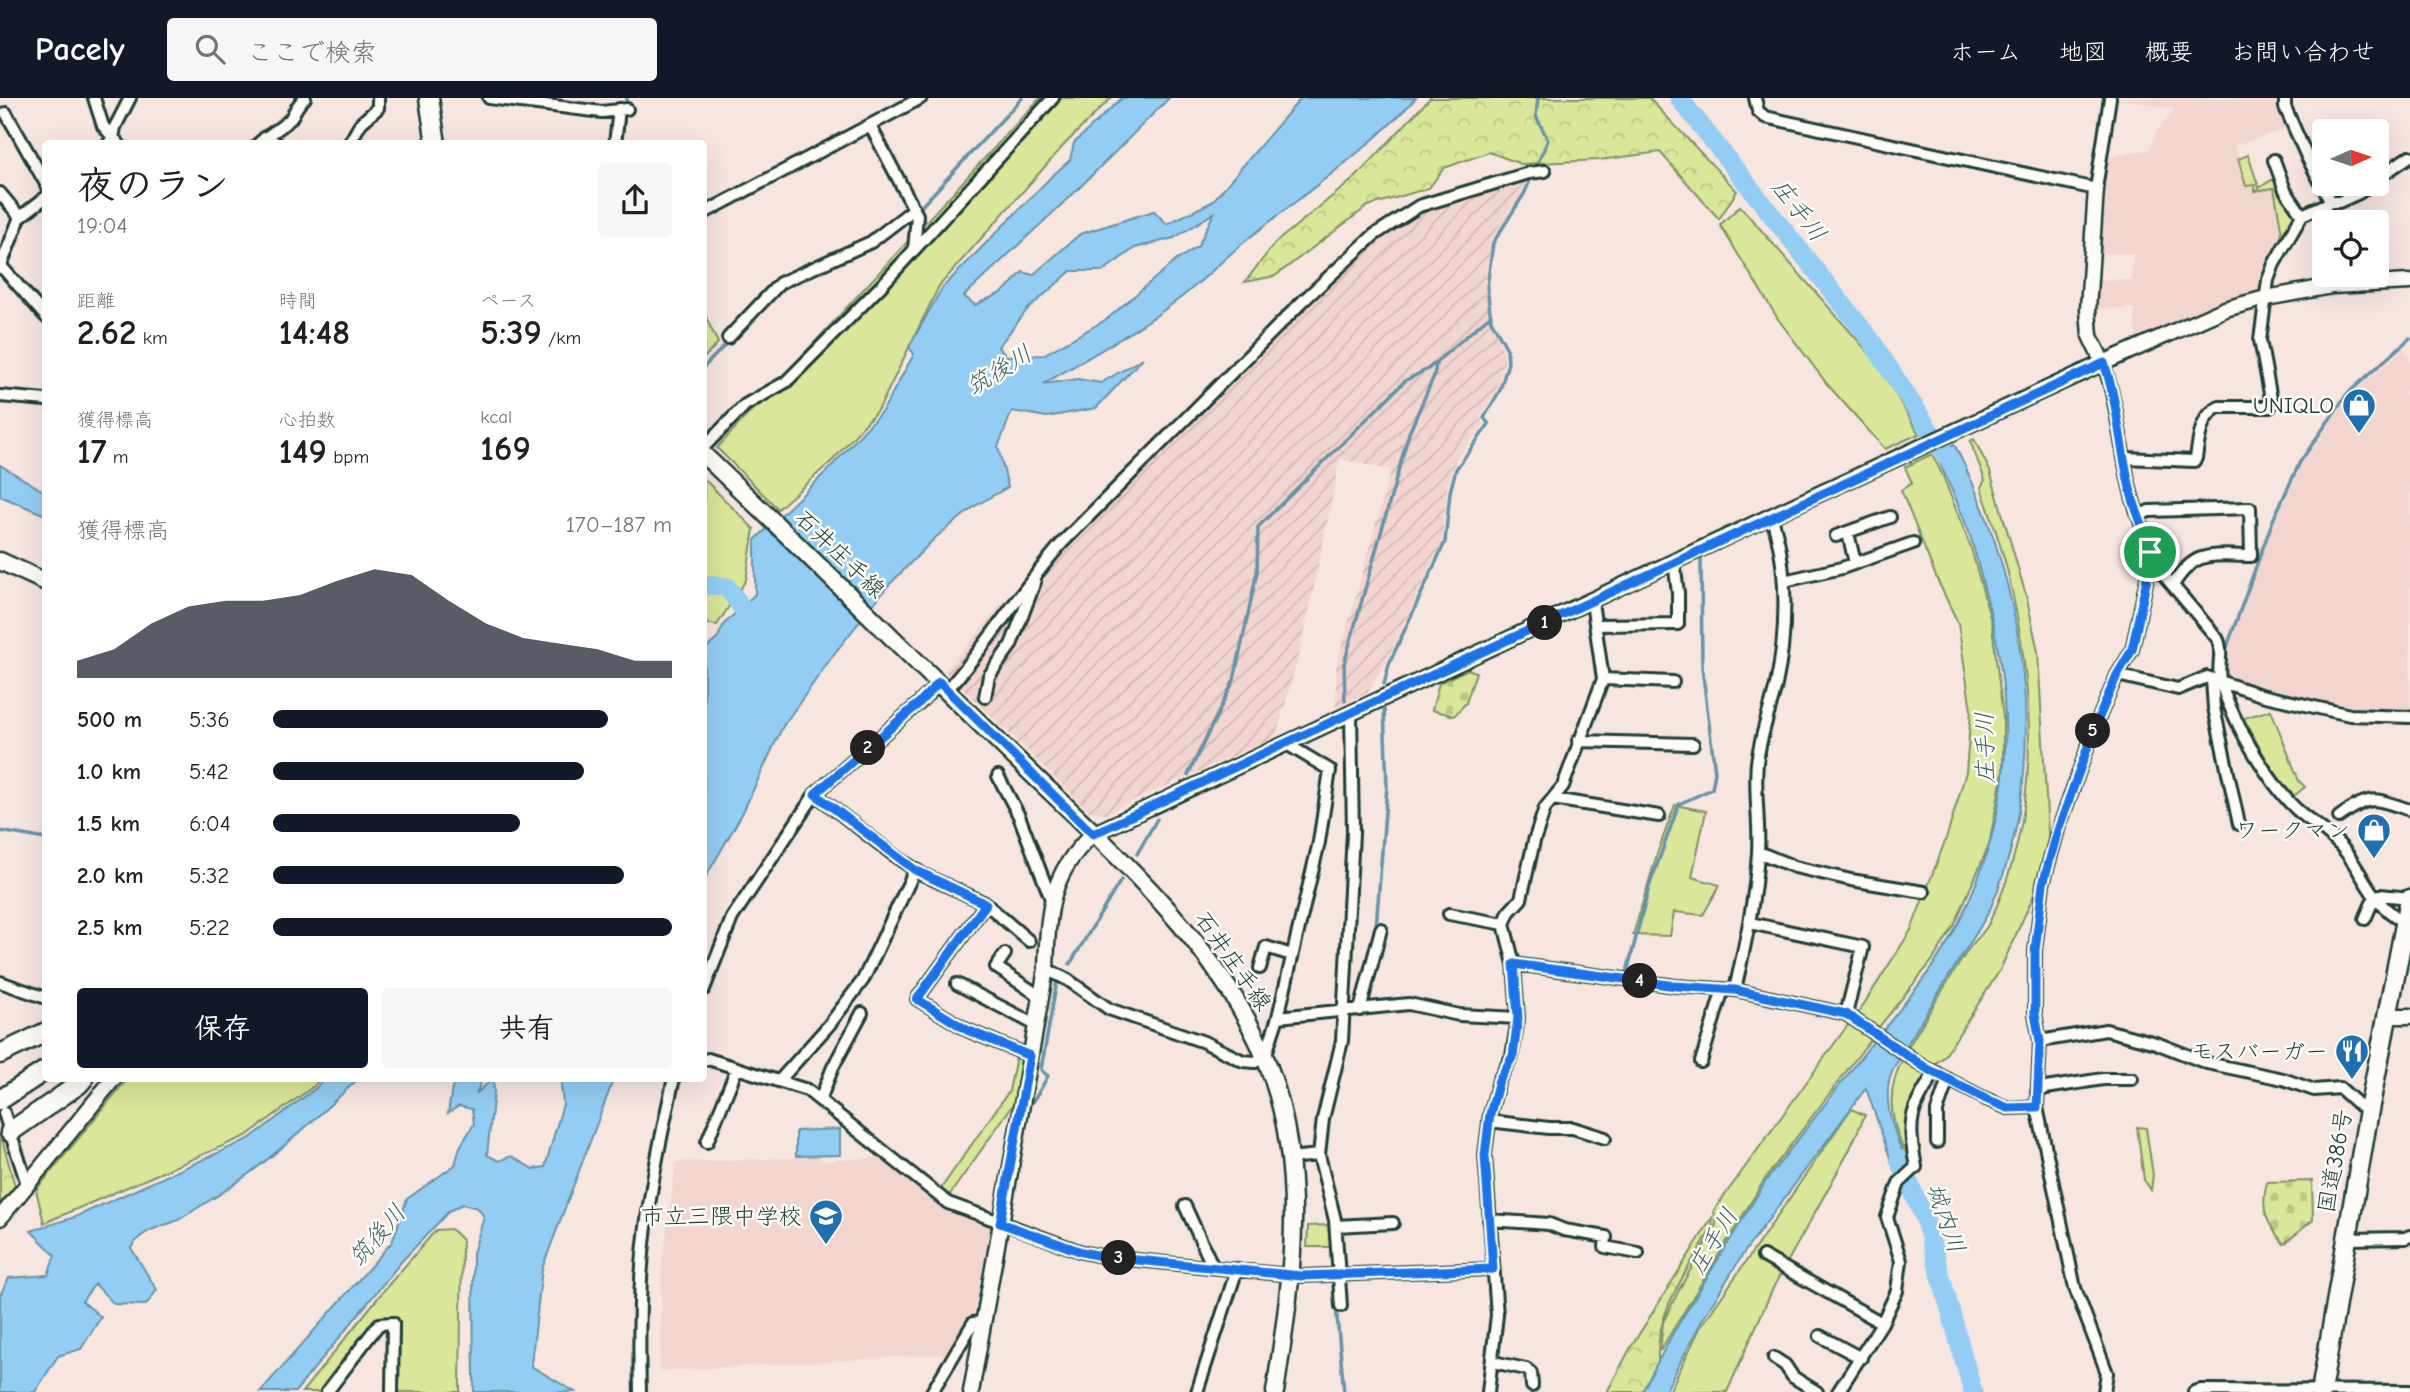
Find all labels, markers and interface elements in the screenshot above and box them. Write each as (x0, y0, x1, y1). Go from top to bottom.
search box (167, 18, 657, 81)
text: Pacely (35, 30, 125, 68)
icon: search (191, 30, 229, 68)
text: ここで検索 (247, 38, 377, 68)
text: ホーム (1950, 38, 2021, 66)
text: 地図 (2059, 38, 2107, 66)
text: 概要 (2145, 38, 2193, 66)
text: お問い合わせ (2231, 38, 2375, 66)
north arrow (2312, 119, 2389, 196)
map controls (2312, 119, 2389, 287)
button: share (598, 163, 672, 237)
text: 夜のラン (77, 164, 229, 208)
water label: 庄手川 (1766, 173, 1832, 247)
button: locate (2312, 210, 2389, 287)
text: 19:04 (77, 212, 128, 239)
text: 距離 (77, 290, 115, 312)
text: 時間 (279, 290, 317, 312)
text: ペース (480, 290, 536, 312)
text: 2.62 (77, 312, 137, 353)
text: 14:48 (279, 312, 350, 353)
text: 5:39 (480, 312, 542, 353)
text: km (137, 327, 168, 349)
text: /km (542, 327, 581, 349)
water label: 筑後川 (961, 339, 1037, 401)
shop icon: UNIQLO (2340, 386, 2378, 435)
place label: UNIQLO (2253, 392, 2334, 419)
text: kcal (480, 406, 512, 428)
text: 獲得標高 (77, 409, 153, 431)
text: 心拍数 (279, 409, 336, 431)
text: 169 (480, 428, 531, 469)
text: 17 (77, 431, 107, 472)
text: 149 (279, 431, 327, 472)
text: m (107, 446, 129, 468)
text: bpm (327, 446, 369, 468)
street label: 石井庄手線 (789, 504, 891, 604)
text: 170–187 m (566, 511, 672, 538)
text: 獲得標高 (77, 517, 169, 544)
pin (2120, 522, 2180, 582)
icon: arrive (2131, 533, 2169, 571)
pin: 1 (1528, 606, 1562, 640)
text: 1 (1541, 611, 1548, 633)
text: 500 m (77, 706, 142, 733)
text: 5:36 (189, 706, 230, 733)
water label: 庄手川 (1970, 712, 2000, 784)
pin: 5 (2076, 714, 2110, 748)
text: 5 (2087, 719, 2098, 741)
pin: 2 (850, 730, 886, 766)
text: 2 (863, 736, 872, 758)
text: 1.0 km (77, 758, 141, 785)
text: 5:42 (189, 758, 229, 785)
text: 1.5 km (77, 810, 140, 837)
text: 6:04 (189, 810, 231, 837)
shop icon: ワークマン (2355, 811, 2393, 860)
place label: ワークマン (2235, 817, 2350, 844)
text: 2.0 km (77, 862, 143, 889)
text: 5:32 (189, 862, 229, 889)
street label: 石井庄手線 (1189, 906, 1277, 1016)
text: 2.5 km (77, 914, 143, 941)
text: 5:22 (189, 914, 230, 941)
pin: 4 (1622, 964, 1658, 998)
text: 4 (1635, 969, 1644, 991)
button: 保存 (77, 988, 368, 1068)
button: 共有 (382, 988, 672, 1068)
restaurant icon: モスバーガー (2333, 1032, 2371, 1081)
place label: モスバーガー (2190, 1038, 2328, 1065)
street label: 国道386号 (2313, 1107, 2357, 1215)
water label: 城内川 (1921, 1179, 1971, 1257)
school or university icon: 市立三隈中学校 (807, 1197, 845, 1246)
water label: 筑後川 (343, 1199, 411, 1271)
place label: 市立三隈中学校 (641, 1203, 802, 1230)
water label: 庄手川 (1682, 1203, 1744, 1279)
pin: 3 (1102, 1240, 1136, 1276)
text: 3 (1114, 1246, 1123, 1268)

